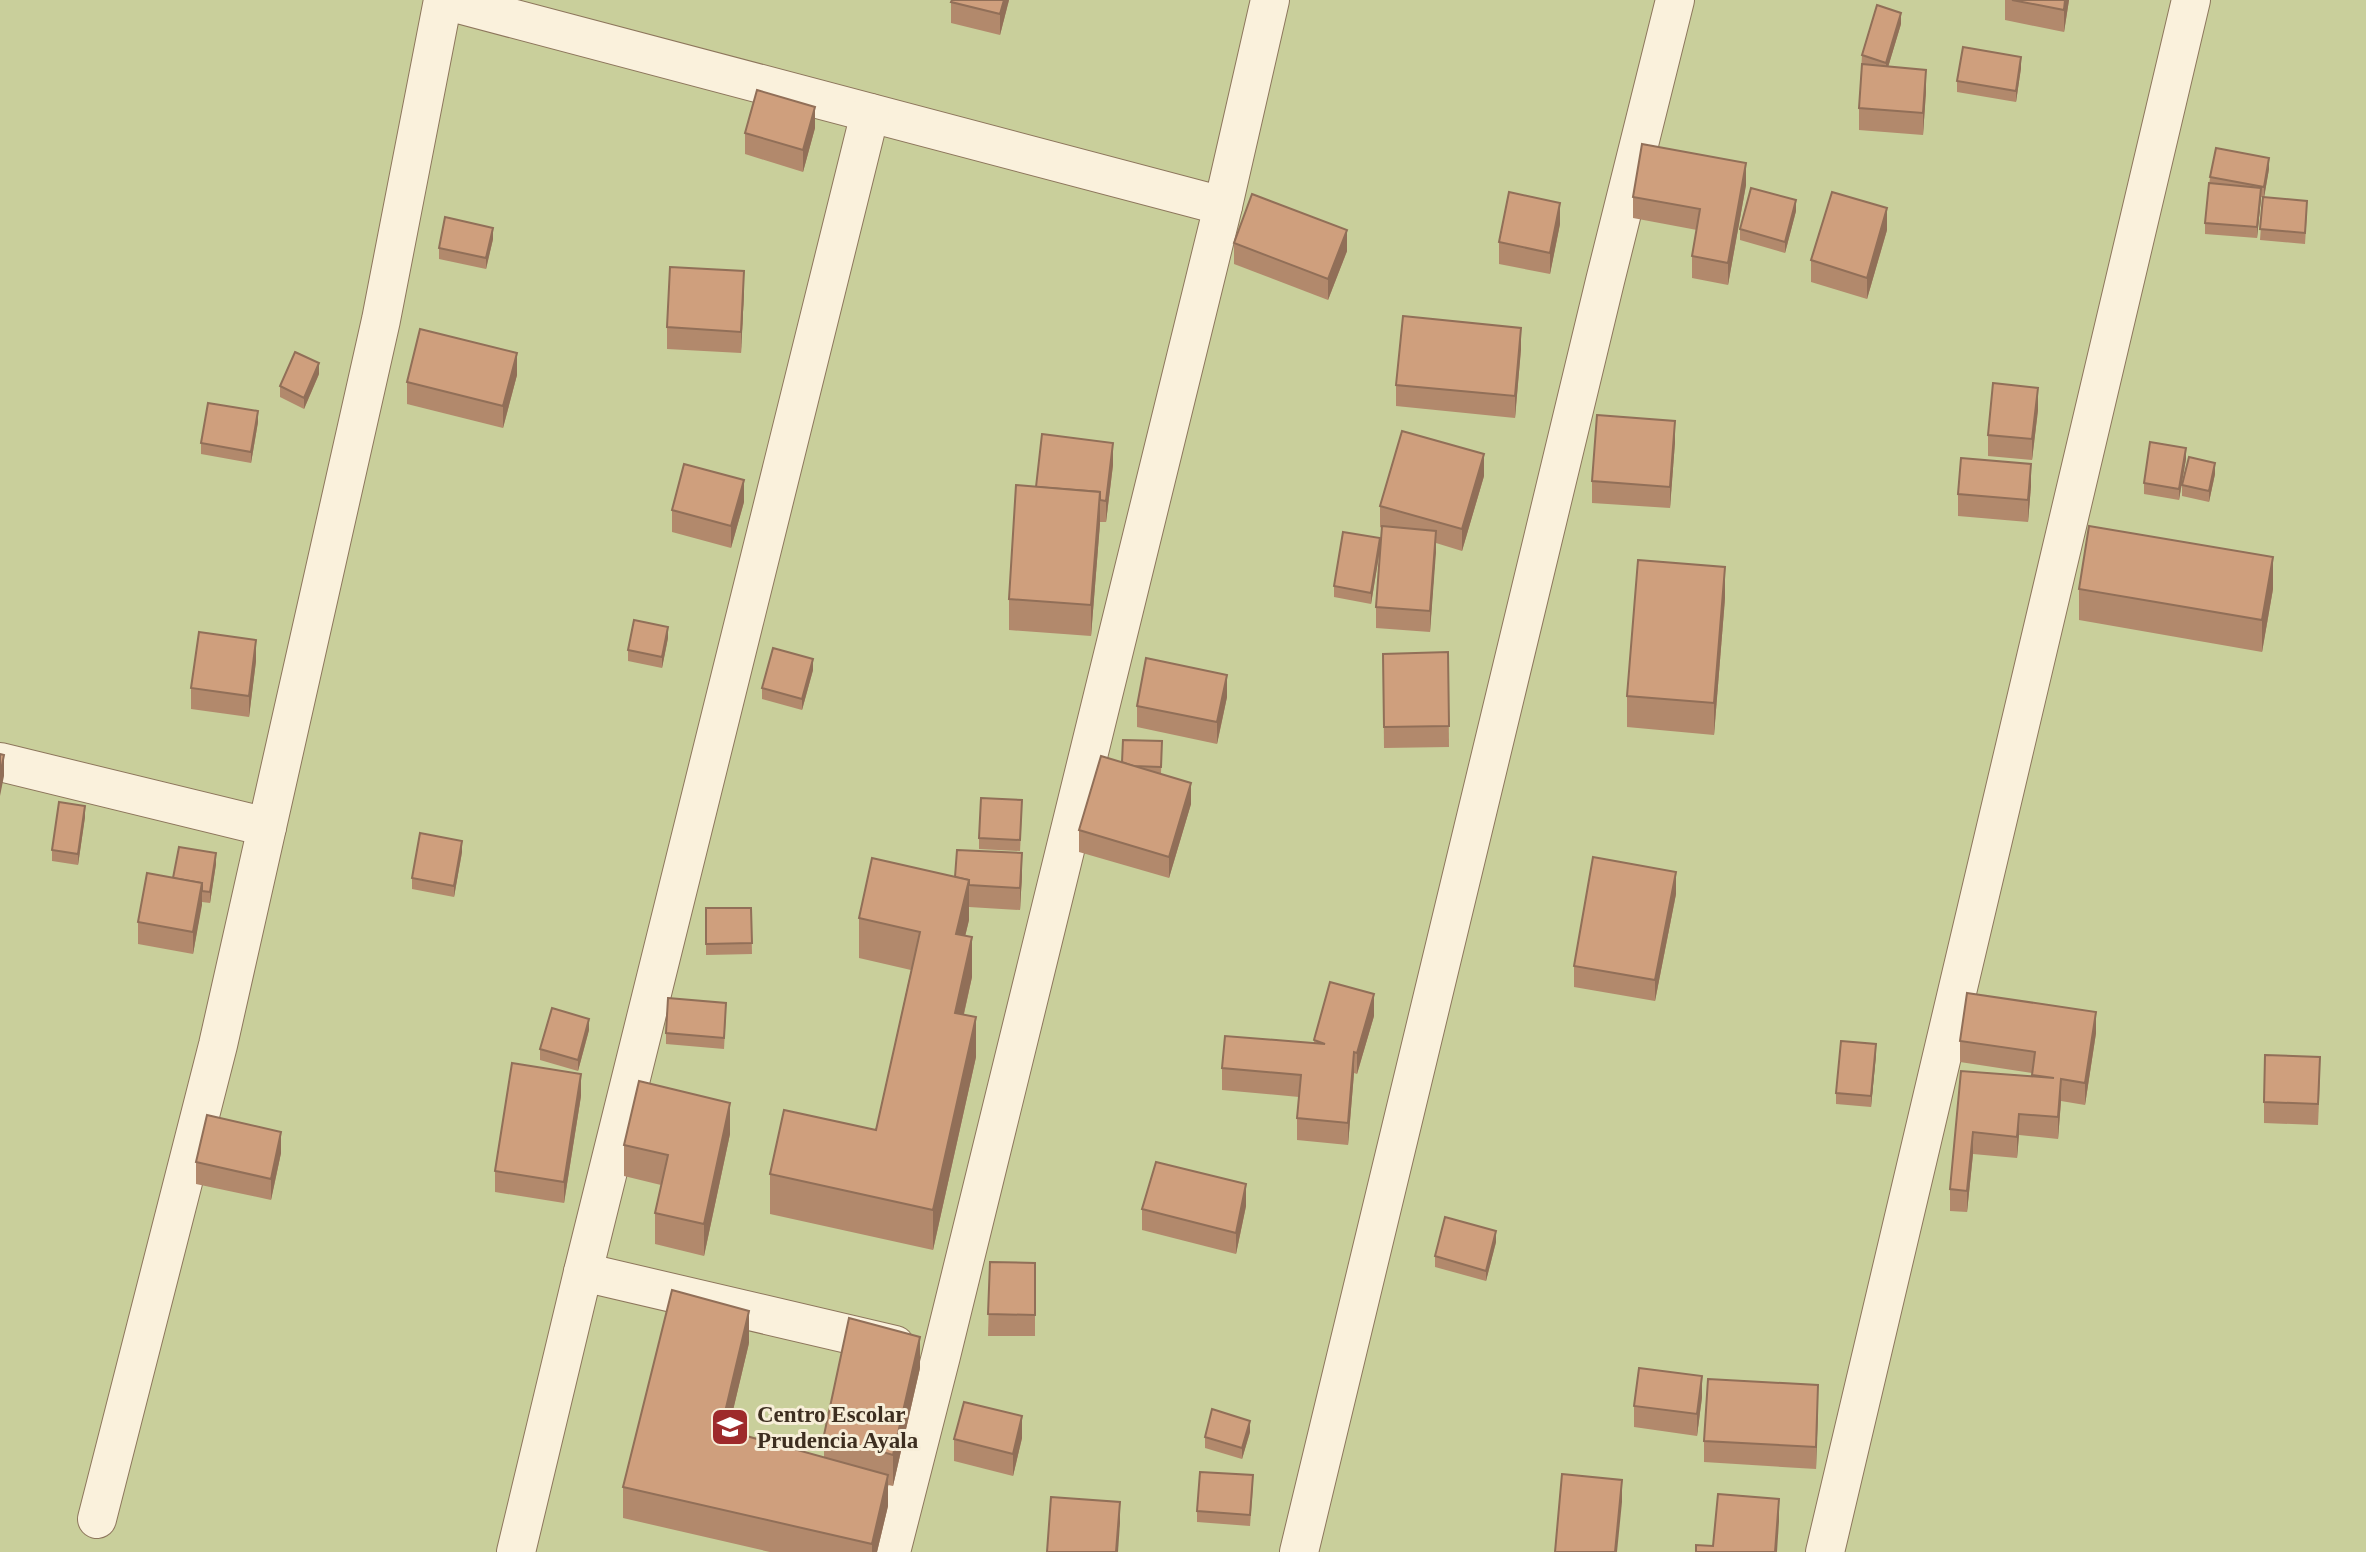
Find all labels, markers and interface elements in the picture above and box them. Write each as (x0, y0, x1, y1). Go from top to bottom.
place label: Centro Escolar Prudencia Ayala (757, 1402, 919, 1453)
school or university icon: Centro Escolar Prudencia Ayala (709, 1406, 751, 1448)

